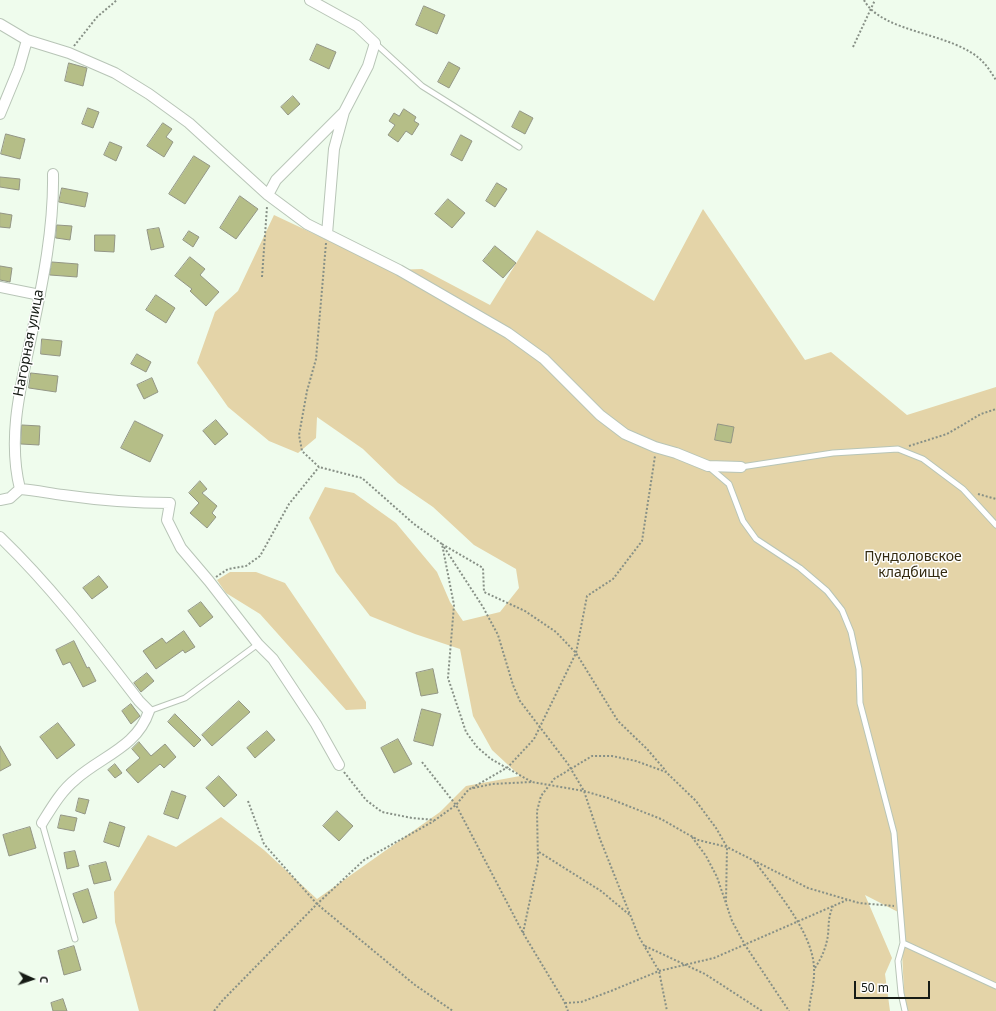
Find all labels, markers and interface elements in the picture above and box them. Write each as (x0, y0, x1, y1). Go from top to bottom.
street label: Нагорная улица (10, 288, 48, 398)
park label: Пундоловское кладбище (864, 549, 962, 582)
north arrow (12, 959, 52, 999)
scale bar (856, 973, 932, 999)
text: С (37, 976, 52, 984)
text: 50 m (861, 979, 889, 996)

